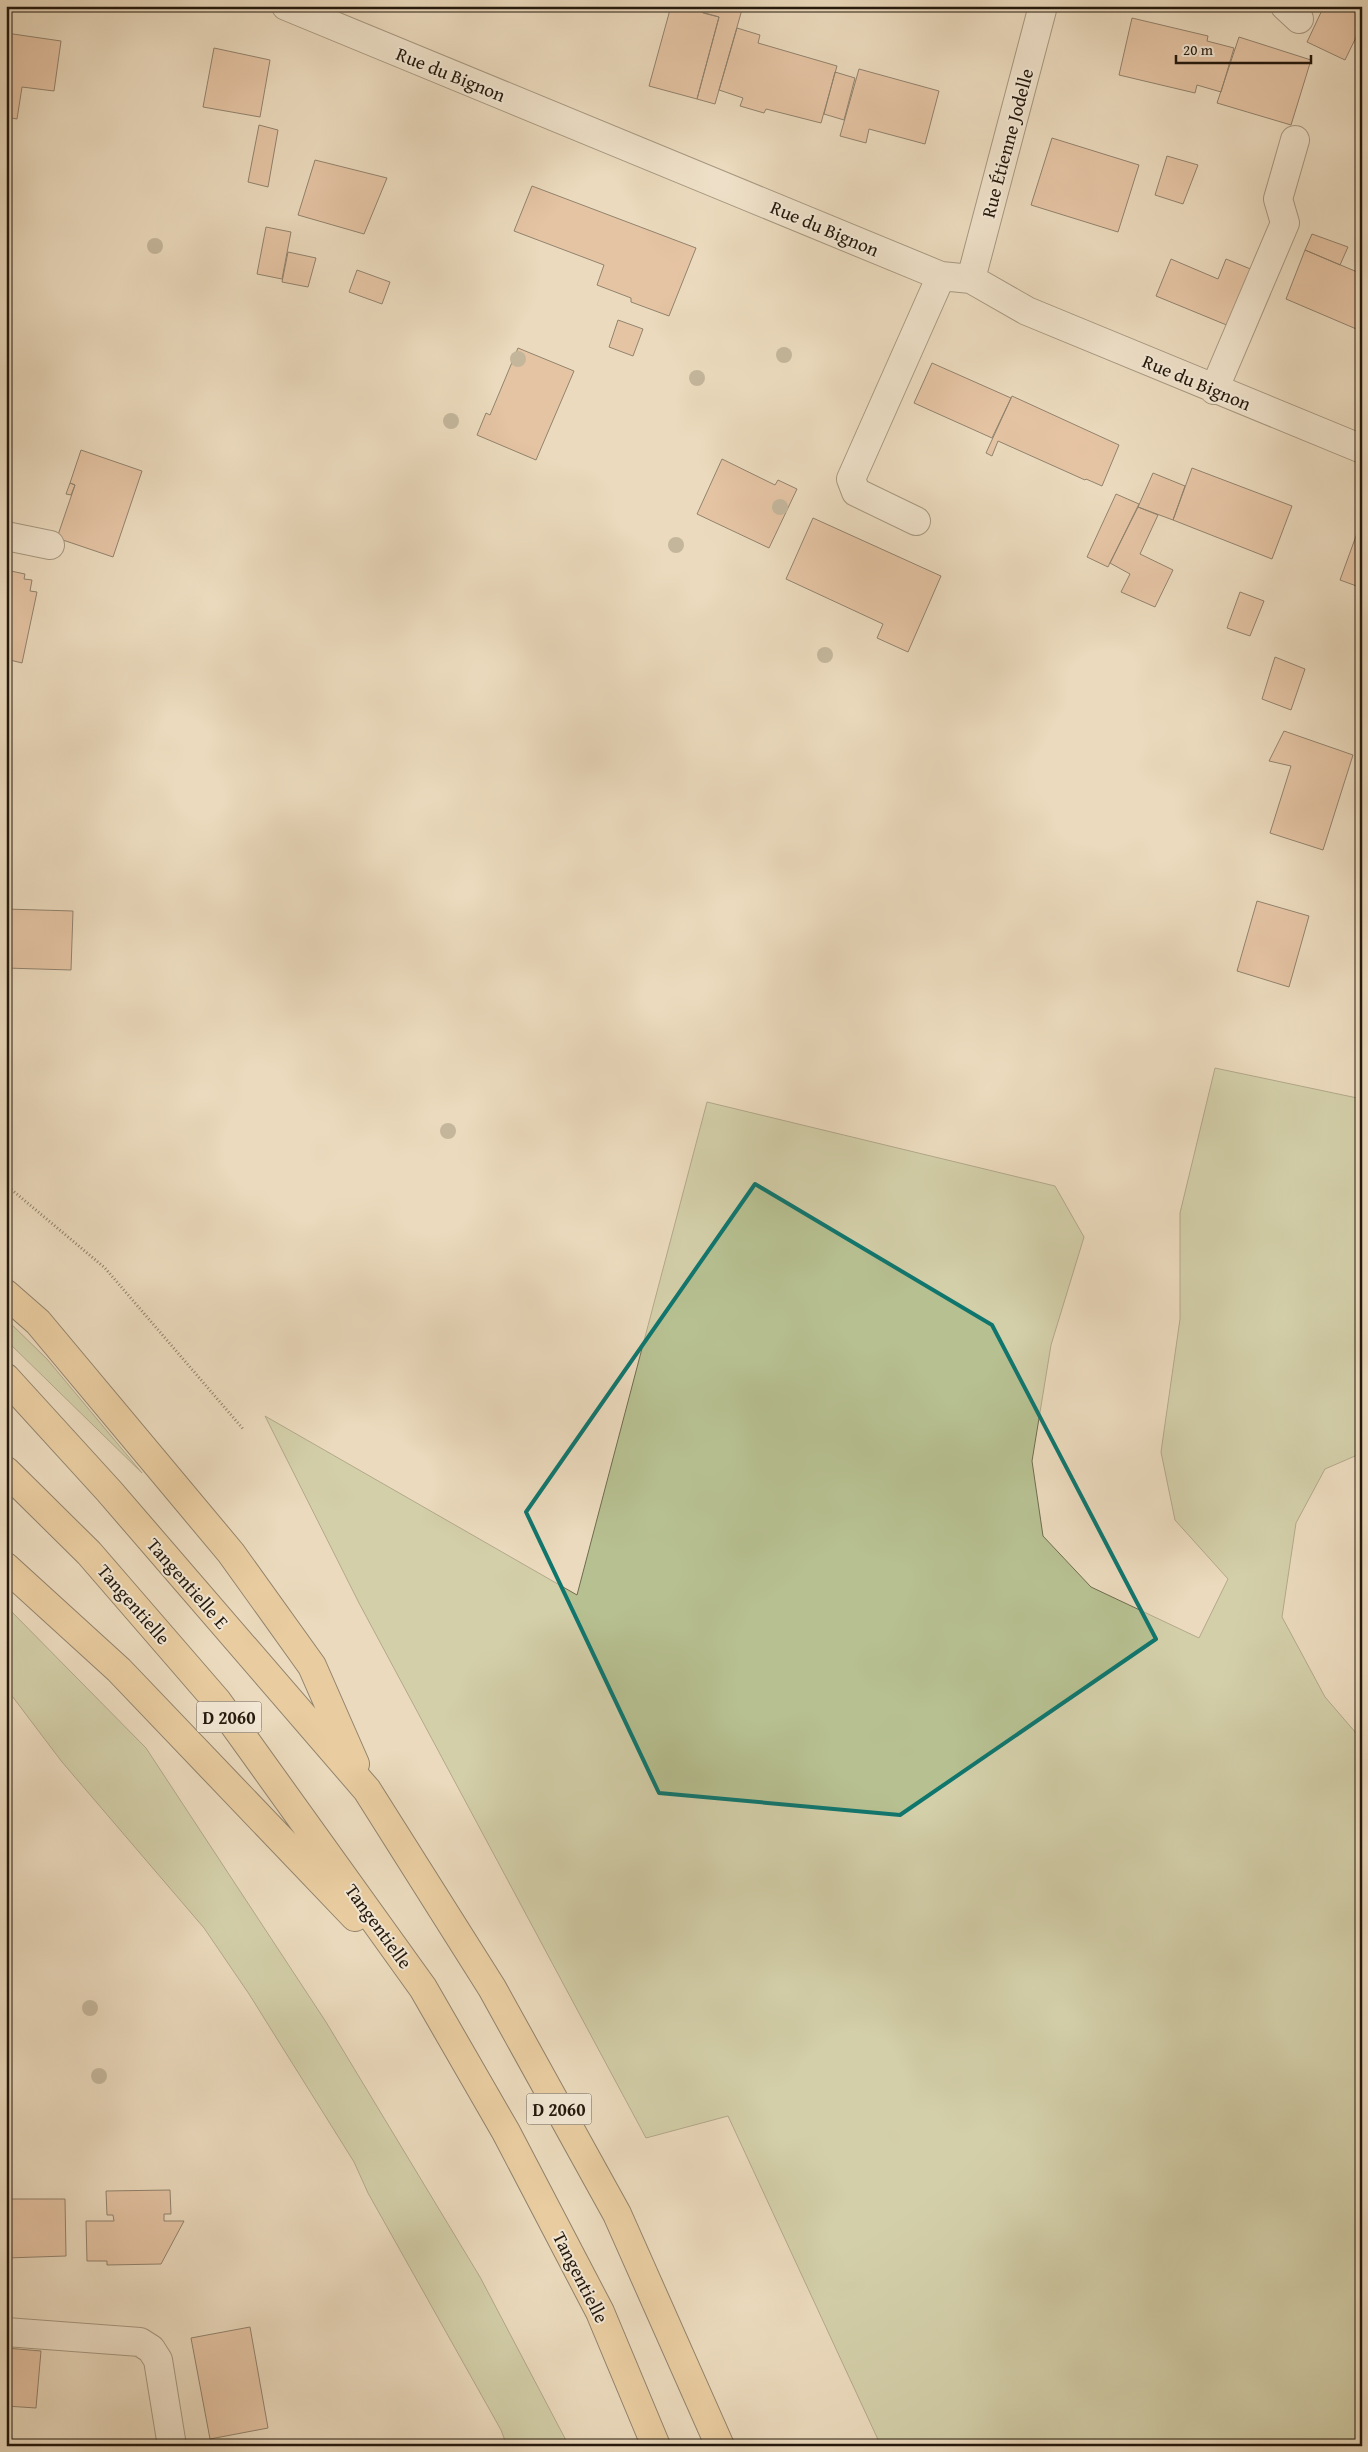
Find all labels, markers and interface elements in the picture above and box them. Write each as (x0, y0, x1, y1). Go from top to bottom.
scale bar (1176, 32, 1310, 64)
street label: Rue du Bignon (392, 39, 510, 109)
text: 20 m (1183, 39, 1214, 60)
street label: Rue Étienne Jodelle (974, 65, 1040, 221)
street label: Rue du Bignon (766, 193, 884, 264)
street label: Rue du Bignon (1138, 347, 1256, 418)
street label: Tangentielle E (140, 1531, 236, 1635)
street label: Tangentielle (91, 1557, 177, 1651)
road number: D 2060 (196, 1701, 262, 1732)
street label: Tangentielle (339, 1878, 420, 1974)
road number: D 2060 (526, 2094, 592, 2124)
street label: Tangentielle (546, 2226, 616, 2328)

